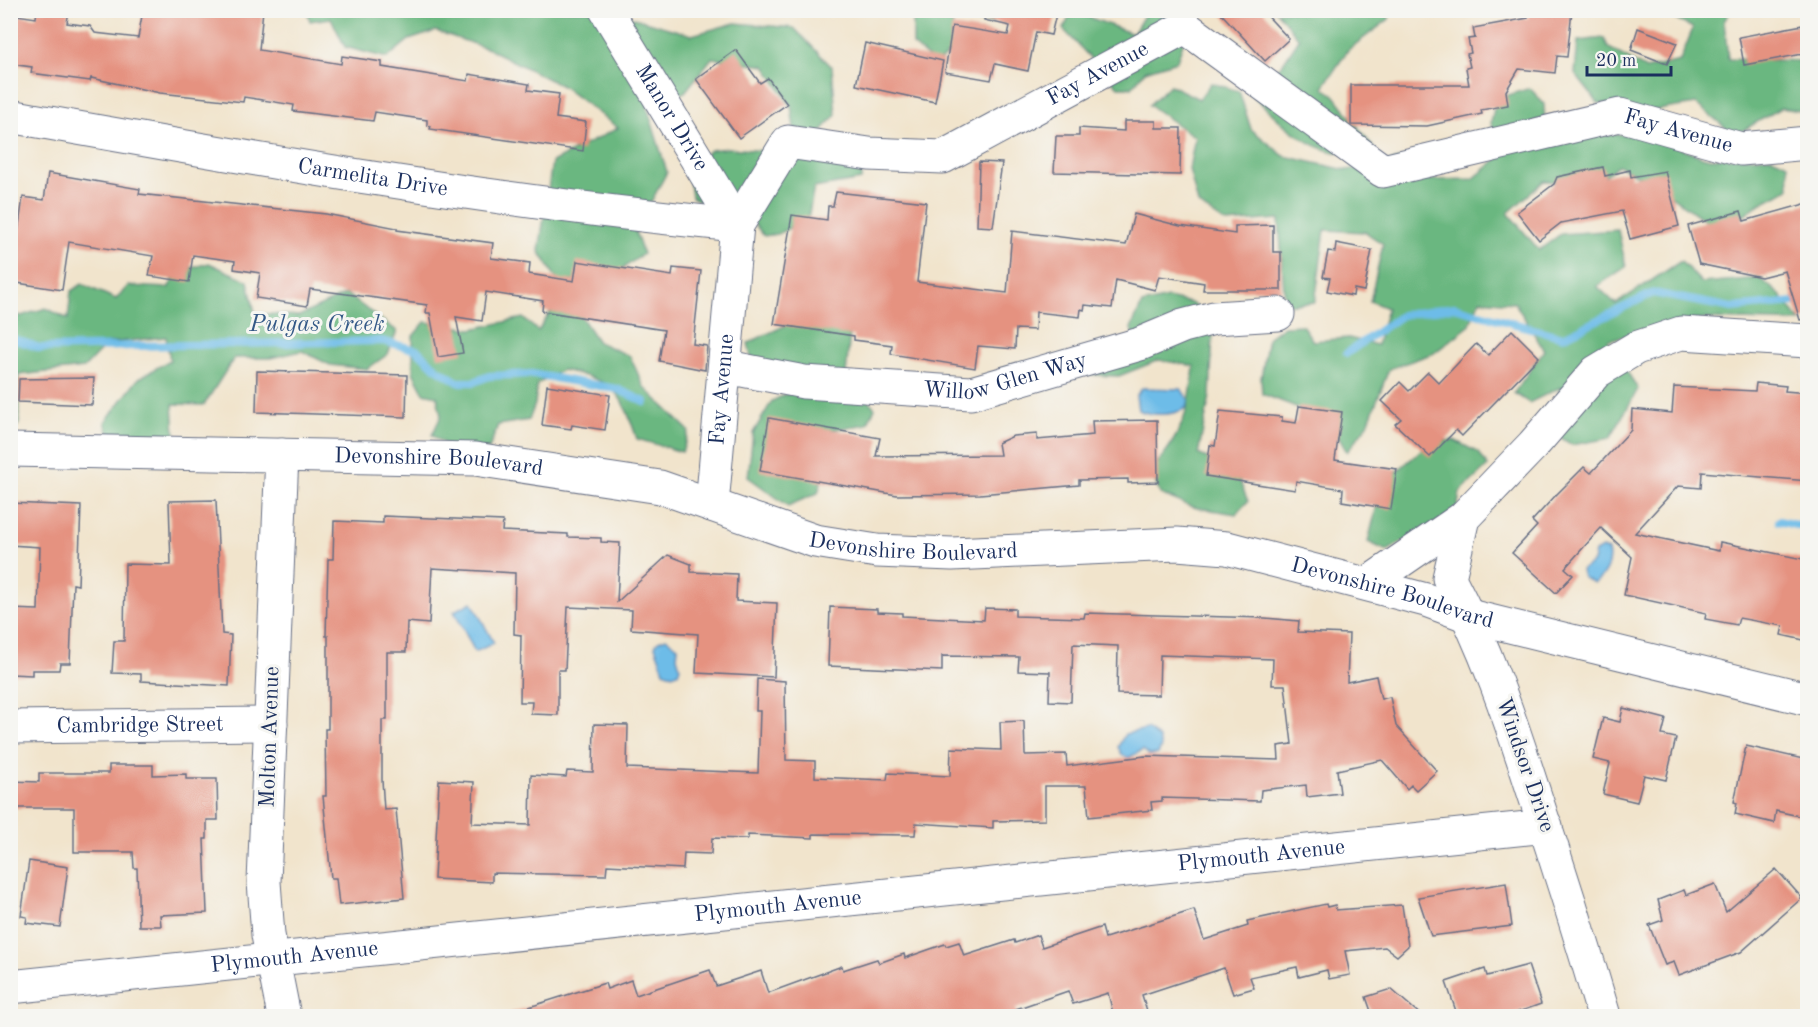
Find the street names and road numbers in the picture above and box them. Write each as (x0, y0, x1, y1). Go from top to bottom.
street label: Fay Avenue (1043, 38, 1152, 110)
street label: Manor Drive (631, 61, 712, 175)
street label: Fay Avenue (1621, 106, 1735, 157)
street label: Carmelita Drive (296, 155, 449, 200)
street label: Fay Avenue (706, 333, 738, 446)
street label: Willow Glen Way (923, 349, 1090, 404)
street label: Devonshire Boulevard (334, 445, 545, 480)
street label: Devonshire Boulevard (807, 529, 1018, 565)
street label: Devonshire Boulevard (1289, 554, 1496, 633)
street label: Molton Avenue (257, 666, 283, 808)
street label: Windsor Drive (1492, 695, 1558, 835)
street label: Cambridge Street (56, 714, 224, 737)
street label: Plymouth Avenue (1176, 836, 1346, 876)
street label: Plymouth Avenue (693, 887, 863, 926)
street label: Plymouth Avenue (210, 937, 379, 977)

